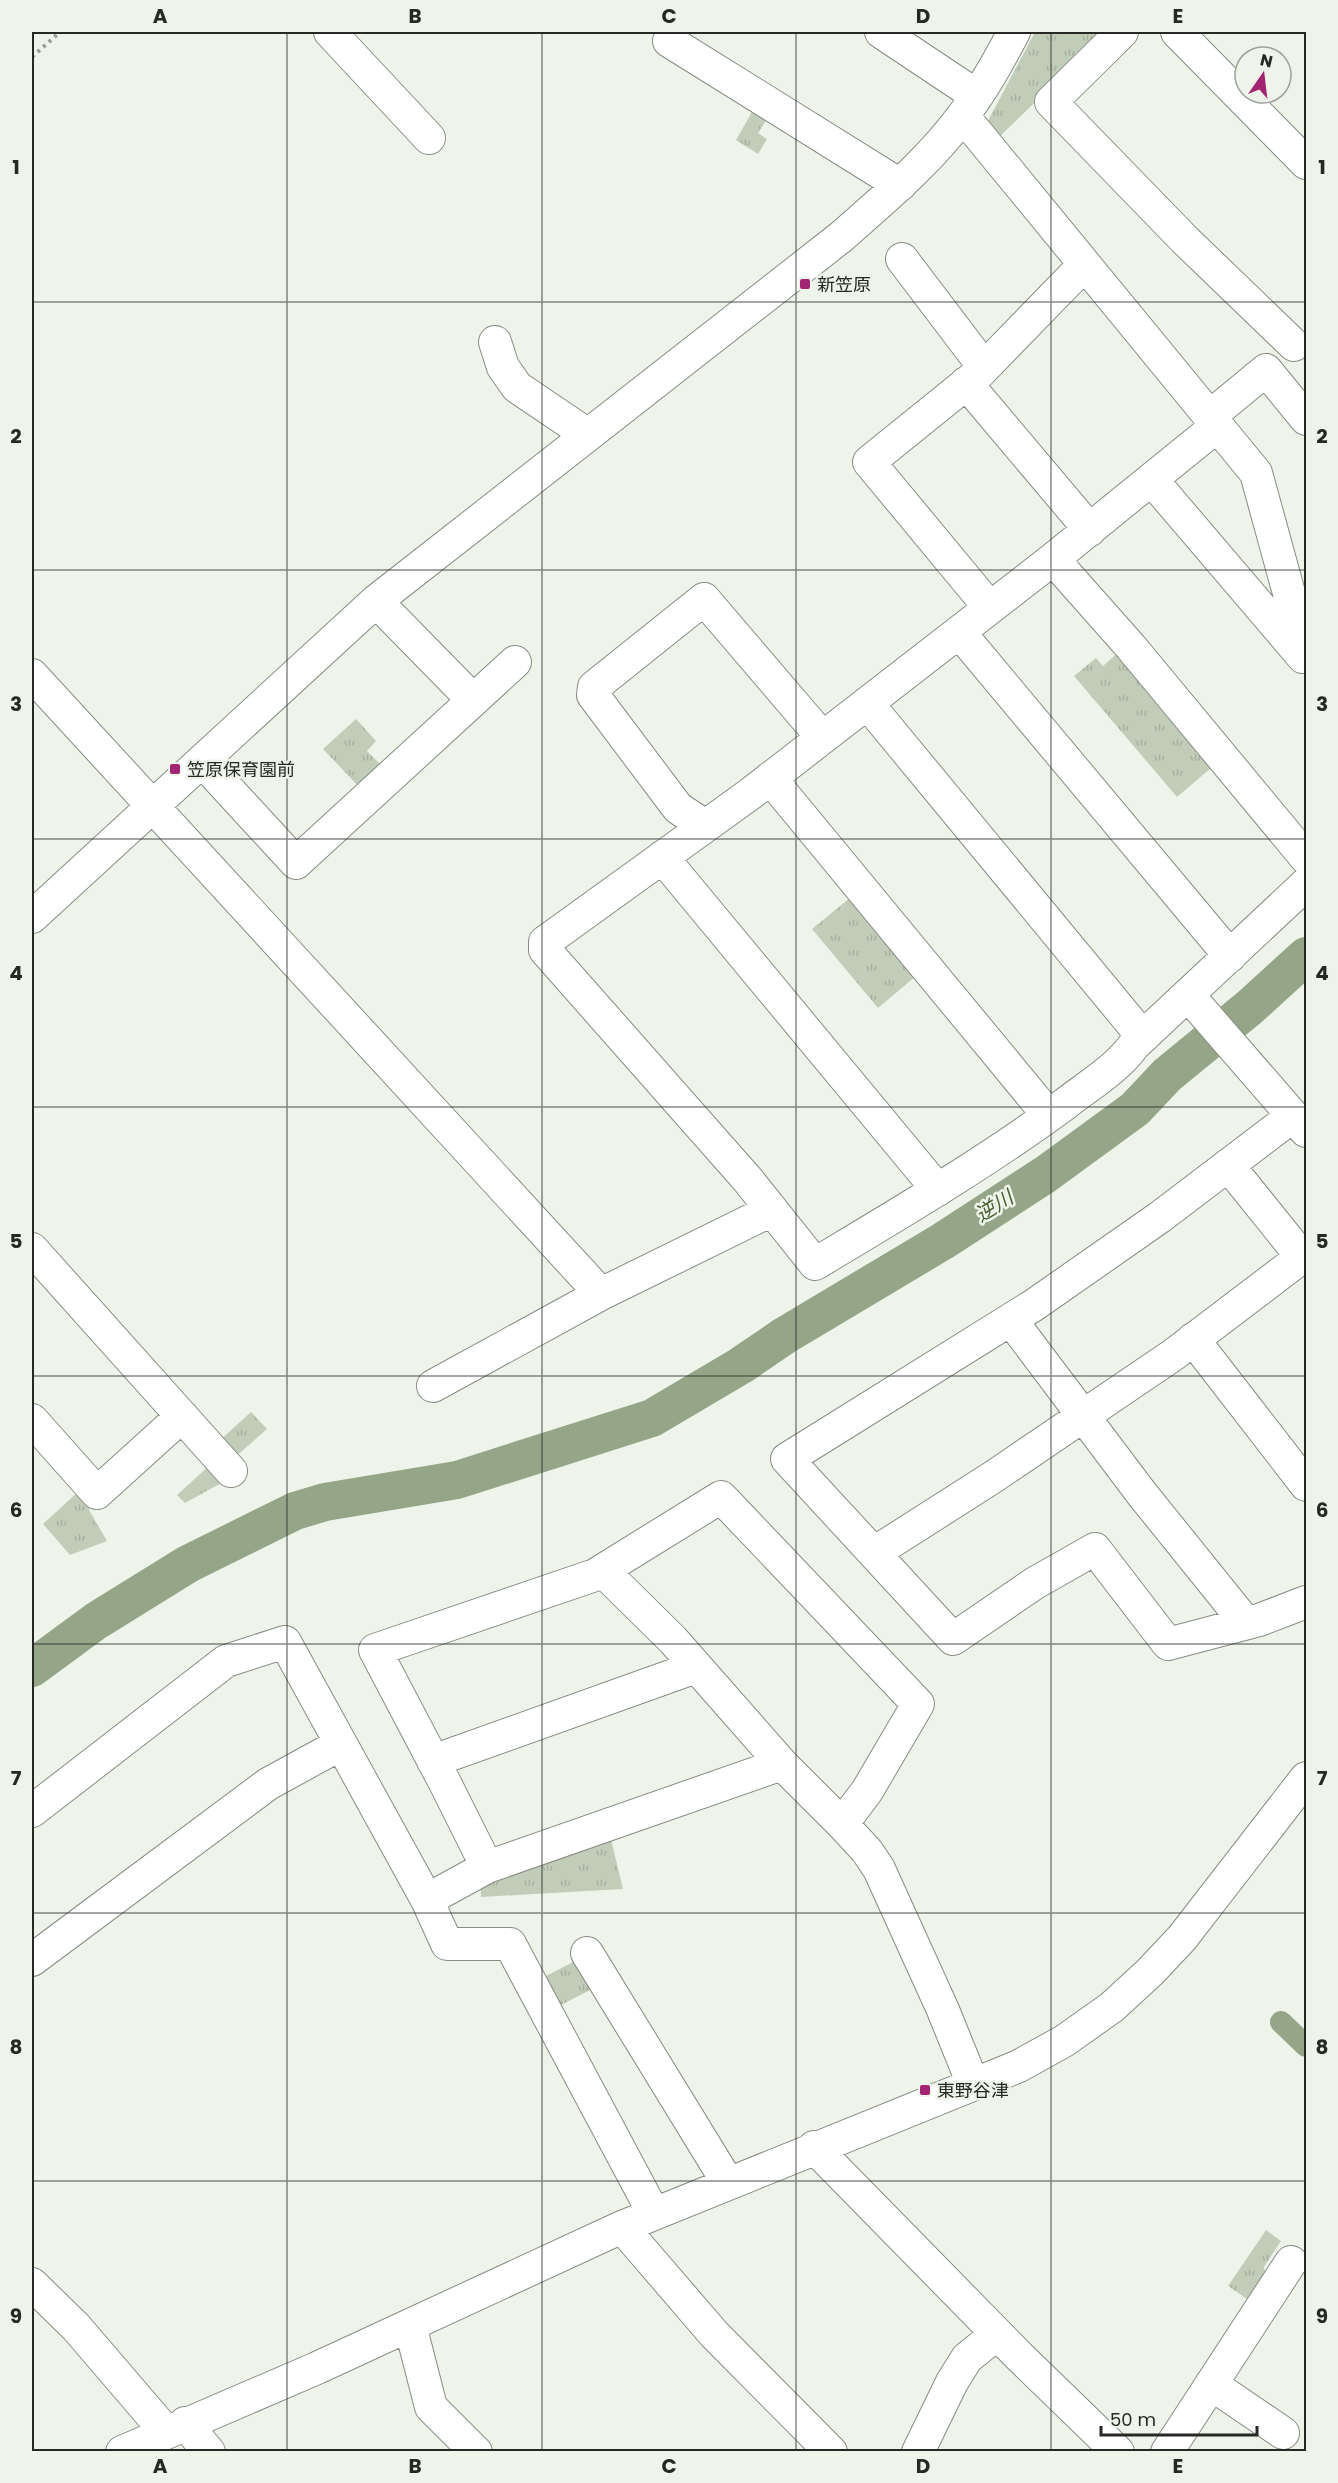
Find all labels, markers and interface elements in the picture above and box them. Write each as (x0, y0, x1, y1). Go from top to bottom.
text: A (153, 2, 168, 30)
text: B (408, 2, 422, 30)
text: C (661, 2, 677, 30)
text: D (916, 2, 930, 30)
text: E (1173, 2, 1183, 30)
north arrow (1233, 45, 1293, 105)
text: N (1258, 48, 1275, 74)
text: 1 (12, 153, 20, 181)
text: 1 (1318, 153, 1326, 181)
place label: 新笠原 (817, 272, 871, 297)
marker: 新笠原 (798, 277, 812, 291)
text: 2 (10, 422, 22, 450)
text: 2 (1316, 422, 1328, 450)
text: 3 (10, 690, 22, 718)
text: 3 (1316, 690, 1328, 718)
place label: 笠原保育園前 (187, 757, 295, 782)
marker: 笠原保育園前 (168, 762, 182, 776)
text: 4 (9, 959, 23, 987)
text: 4 (1315, 959, 1329, 987)
water label: 逆川 (970, 1182, 1020, 1228)
text: 5 (10, 1227, 23, 1255)
text: 5 (1316, 1227, 1329, 1255)
text: 6 (10, 1496, 22, 1524)
text: 6 (1316, 1496, 1328, 1524)
text: 7 (11, 1764, 22, 1792)
text: 7 (1317, 1764, 1328, 1792)
text: 8 (10, 2033, 22, 2061)
text: 8 (1316, 2033, 1328, 2061)
place label: 東野谷津 (937, 2078, 1009, 2103)
marker: 東野谷津 (918, 2083, 932, 2097)
text: 9 (10, 2302, 22, 2330)
text: 9 (1316, 2302, 1328, 2330)
scale bar (1101, 2399, 1257, 2437)
text: 50 m (1110, 2407, 1156, 2432)
text: A (153, 2452, 168, 2480)
text: B (408, 2452, 422, 2480)
text: C (661, 2452, 677, 2480)
text: D (916, 2452, 930, 2480)
text: E (1173, 2452, 1183, 2480)

